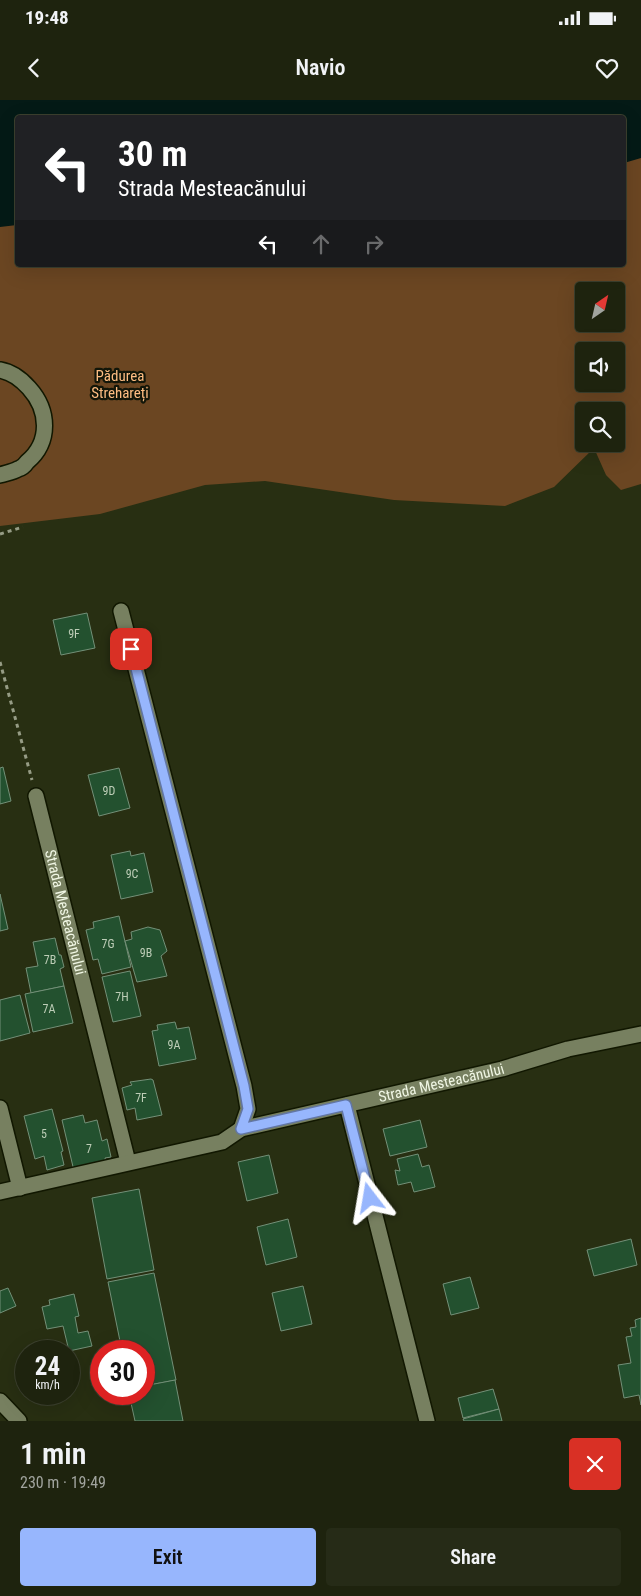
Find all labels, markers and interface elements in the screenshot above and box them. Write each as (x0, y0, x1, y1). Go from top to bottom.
text: 19:48 (25, 6, 69, 29)
icon: back (20, 54, 48, 82)
icon: heart (593, 54, 621, 82)
text: Navio (296, 55, 345, 80)
text: 30 m (118, 134, 187, 175)
icon: left (35, 135, 100, 200)
text: Strada Mesteacănului (118, 176, 306, 201)
icon: left (254, 230, 282, 258)
icon: ahead (307, 230, 335, 258)
icon: right (360, 230, 388, 258)
north arrow (575, 282, 625, 332)
map controls (575, 282, 625, 452)
button: sound (575, 342, 625, 392)
park label: Pădurea Strehareți (91, 367, 149, 402)
button: search (575, 402, 625, 452)
house number: 9F (68, 627, 80, 641)
pin (110, 628, 152, 670)
icon: arrive (117, 635, 145, 663)
house number: 9D (103, 784, 116, 798)
street label: Strada Mesteacănului (41, 848, 90, 977)
house number: 9C (126, 867, 139, 881)
house number: 7G (101, 937, 115, 951)
house number: 9B (140, 946, 152, 960)
house number: 7B (44, 953, 56, 967)
house number: 7H (115, 990, 129, 1004)
house number: 7A (43, 1002, 56, 1016)
house number: 9A (168, 1038, 181, 1052)
street label: Strada Mesteacănului (377, 1060, 506, 1106)
house number: 7F (135, 1091, 147, 1105)
house number: 5 (41, 1127, 47, 1141)
house number: 7 (86, 1142, 92, 1156)
position arrow (343, 1171, 395, 1223)
speed limit sign: 30 (90, 1340, 155, 1405)
text: 24 (35, 1352, 60, 1381)
text: km/h (35, 1378, 60, 1392)
text: 1 min (20, 1436, 86, 1471)
button: close (569, 1438, 621, 1490)
text: 230 m · 19:49 (20, 1473, 106, 1492)
button: Exit (20, 1528, 316, 1586)
button: Share (326, 1528, 621, 1586)

